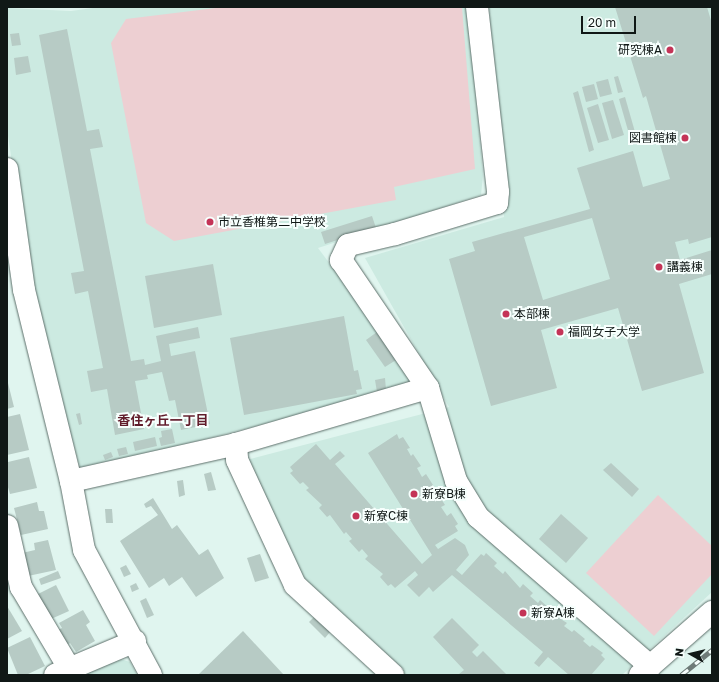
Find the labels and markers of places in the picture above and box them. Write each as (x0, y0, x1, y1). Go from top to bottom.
place label: 研究棟A (618, 43, 662, 57)
marker: 研究棟A (665, 45, 675, 55)
place label: 図書館棟 (629, 131, 677, 145)
marker: 図書館棟 (680, 133, 690, 143)
place label: 市立香椎第二中学校 (218, 215, 326, 229)
marker: 市立香椎第二中学校 (205, 217, 215, 227)
place label: 講義棟 (667, 260, 703, 274)
marker: 講義棟 (654, 262, 664, 272)
place label: 本部棟 (514, 307, 550, 321)
marker: 本部棟 (501, 309, 511, 319)
place label: 福岡女子大学 (568, 325, 640, 339)
marker: 福岡女子大学 (555, 327, 565, 337)
place label: 新寮B棟 (422, 487, 466, 501)
marker: 新寮B棟 (409, 489, 419, 499)
place label: 新寮C棟 (364, 509, 408, 523)
marker: 新寮C棟 (351, 511, 361, 521)
place label: 新寮A棟 (531, 606, 575, 620)
marker: 新寮A棟 (518, 608, 528, 618)

